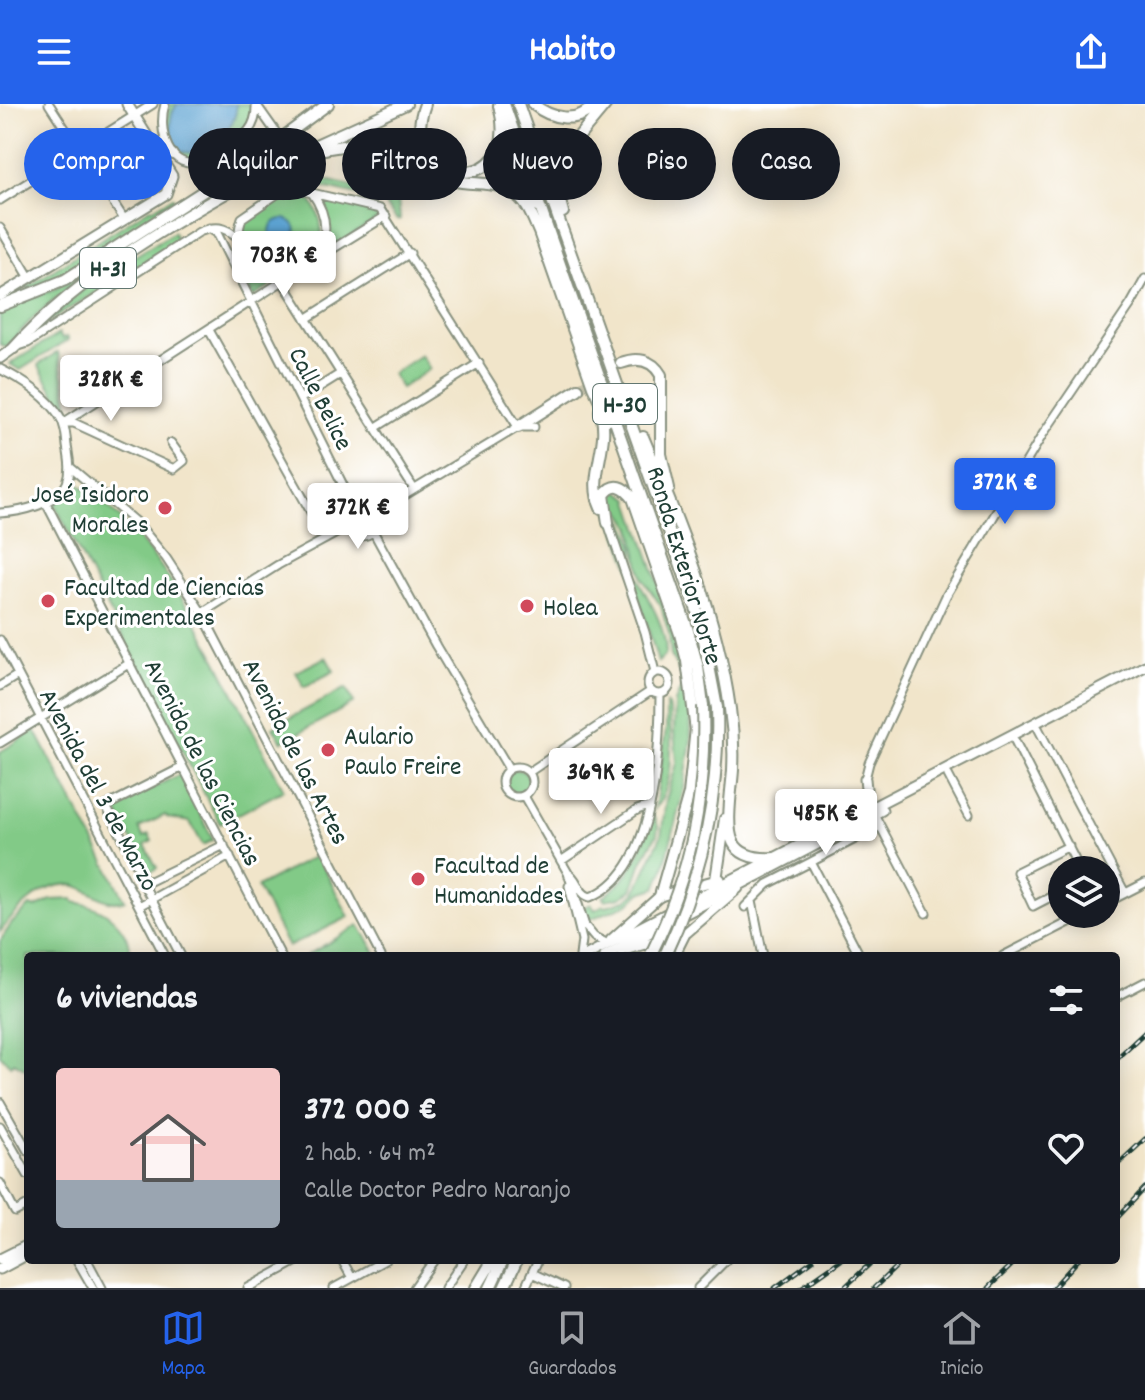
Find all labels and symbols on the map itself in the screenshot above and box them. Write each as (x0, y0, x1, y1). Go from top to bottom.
pin: 703K € (219, 231, 349, 299)
road number: H-31 (80, 248, 136, 288)
street label: Calle Belice (277, 342, 361, 458)
pin: 328K € (46, 355, 176, 423)
road number: H-30 (593, 384, 657, 424)
pin: 372K € (940, 458, 1070, 526)
street label: Ronda Exterior Norte (635, 462, 730, 670)
place label: José Isidoro Morales (31, 478, 149, 545)
pin: 372K € (293, 483, 423, 551)
marker: José Isidoro Morales (156, 499, 174, 517)
place label: Facultad de Ciencias Experimentales (64, 571, 265, 638)
place label: Holea (543, 591, 599, 628)
marker: Facultad de Ciencias Experimentales (39, 592, 57, 610)
marker: Holea (518, 597, 536, 615)
street label: Avenida de las Artes (231, 653, 357, 852)
street label: Avenida de las Ciencias (133, 654, 269, 874)
street label: Avenida del 3 de Marzo (28, 683, 166, 899)
place label: Aulario Paulo Freire (344, 720, 461, 787)
marker: Aulario Paulo Freire (319, 741, 337, 759)
pin: 369K € (536, 748, 666, 816)
pin: 485K € (761, 789, 891, 857)
place label: Facultad de Humanidades (434, 849, 564, 916)
marker: Facultad de Humanidades (409, 870, 427, 888)

